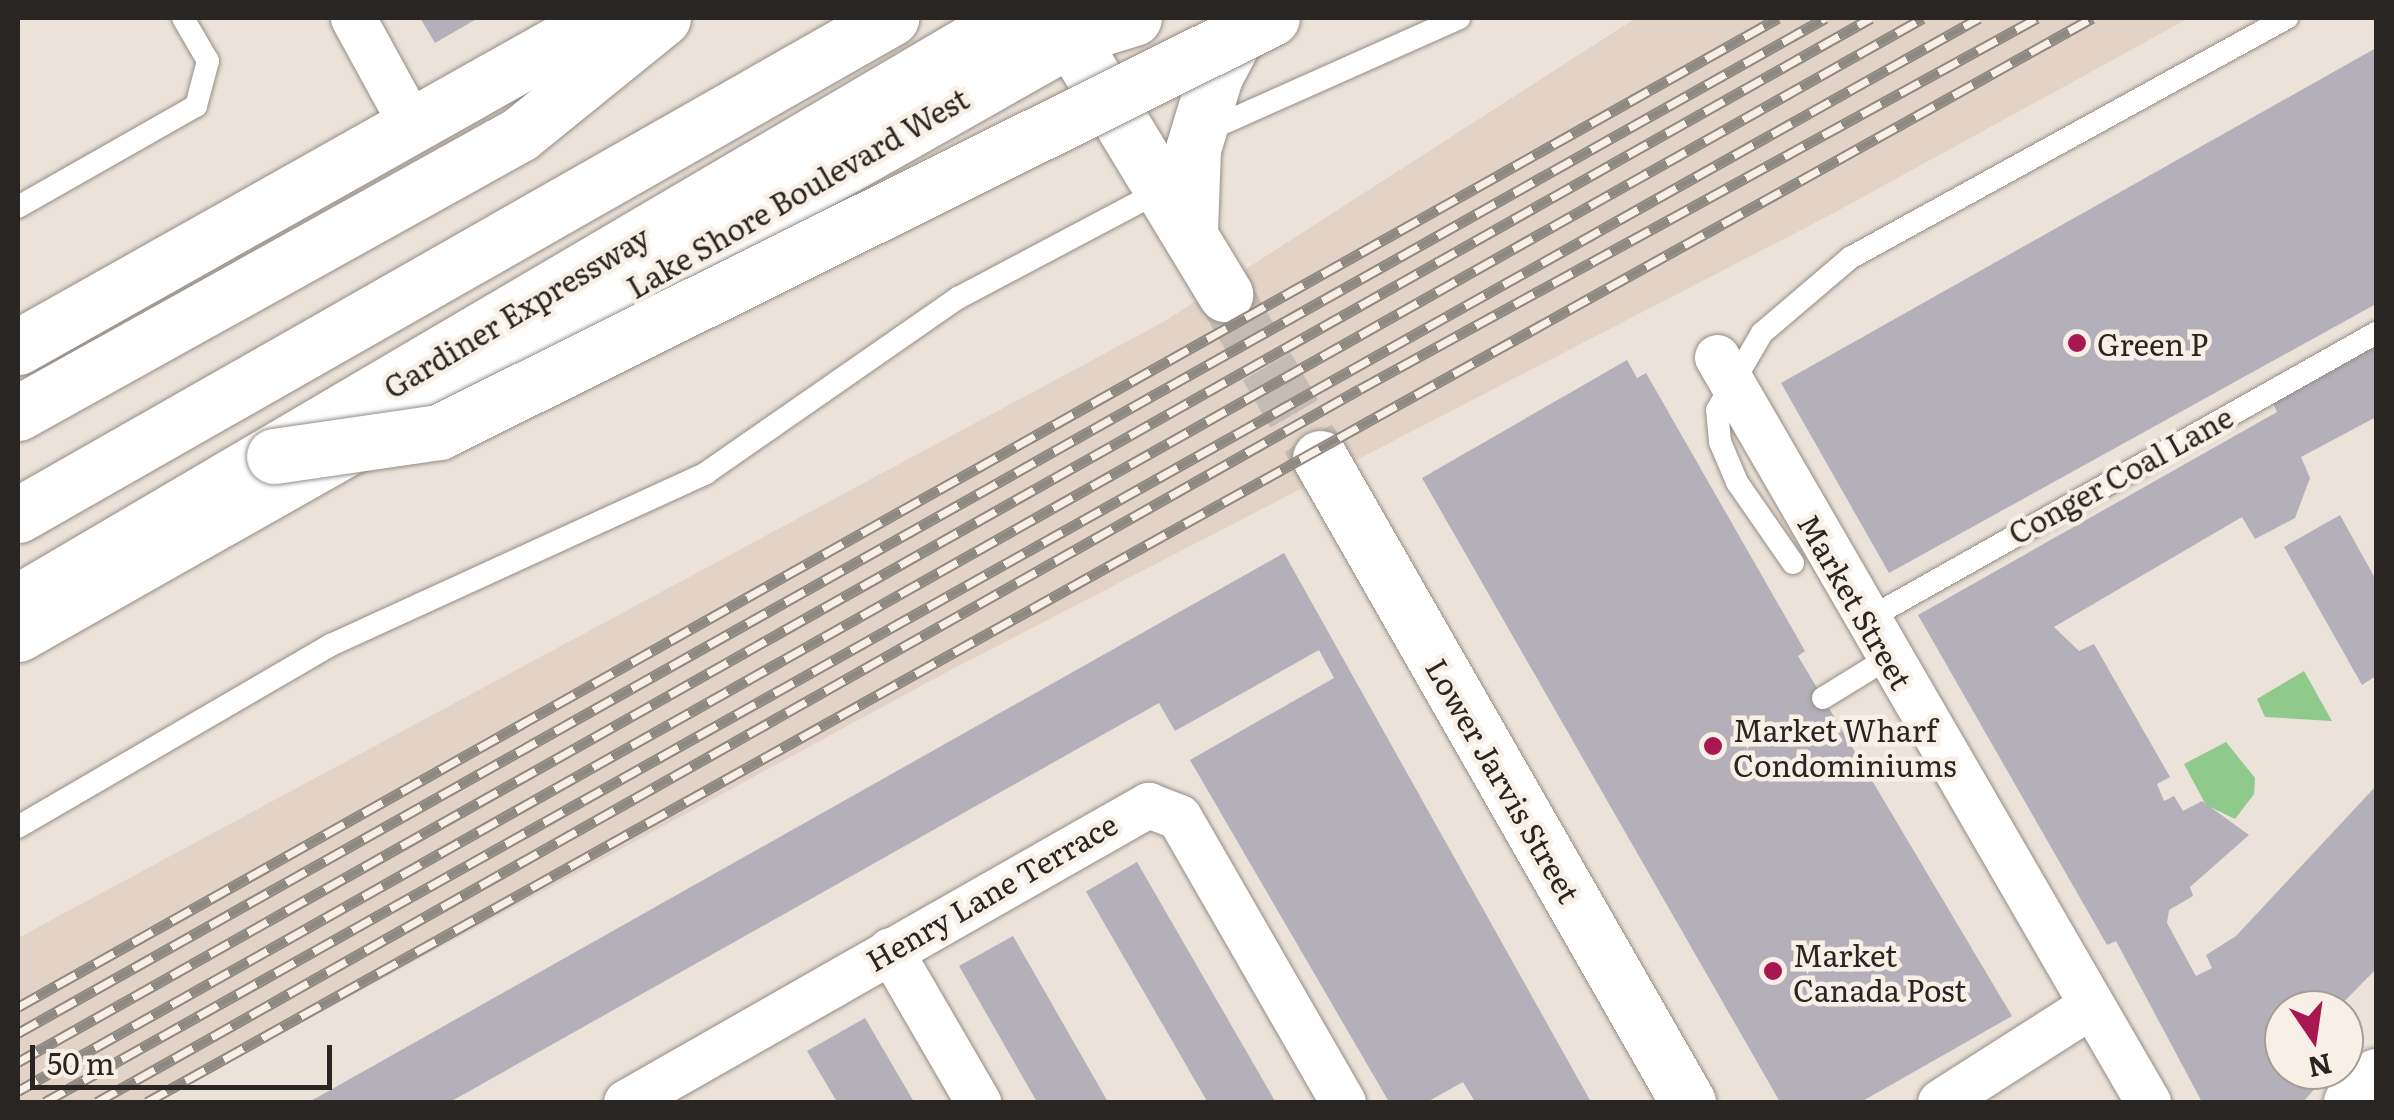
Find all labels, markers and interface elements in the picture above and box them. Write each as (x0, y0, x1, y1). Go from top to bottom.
street label: Lake Shore Boulevard West (620, 79, 974, 305)
street label: Gardiner Expressway (377, 217, 655, 405)
place label: Green P (2097, 325, 2208, 361)
marker: Green P (2066, 332, 2088, 354)
street label: Conger Coal Lane (2002, 397, 2238, 551)
street label: Market Street (1791, 507, 1921, 695)
street label: Lower Jarvis Street (1419, 652, 1589, 908)
place label: Market Wharf Condominiums (1733, 711, 1957, 782)
marker: Market Wharf Condominiums (1702, 735, 1724, 757)
street label: Henry Lane Terrace (859, 805, 1123, 977)
place label: Market Canada Post (1793, 936, 1966, 1006)
marker: Market Canada Post (1762, 960, 1784, 982)
north arrow (2264, 990, 2364, 1090)
scale bar (35, 1025, 338, 1087)
text: 50 m (47, 1040, 115, 1084)
text: N (2304, 1044, 2336, 1090)

